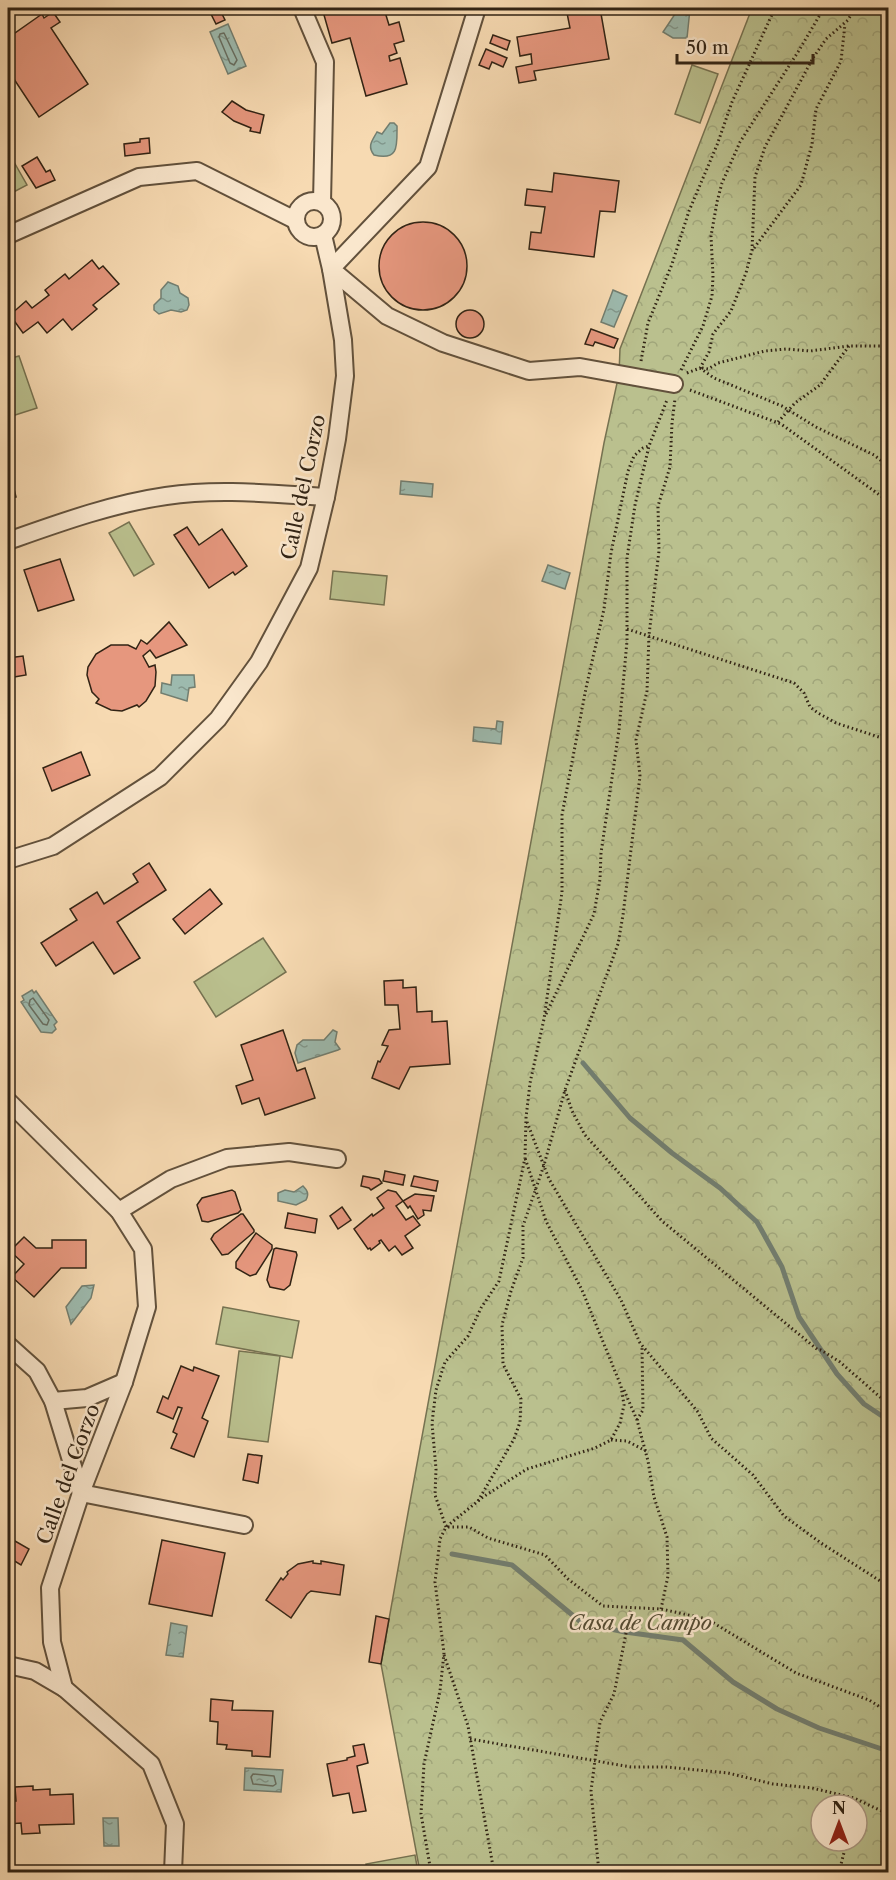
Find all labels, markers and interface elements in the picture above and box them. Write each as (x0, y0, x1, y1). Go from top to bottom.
scale bar (677, 27, 814, 65)
text: 50 m (686, 37, 729, 59)
street label: Calle del Corzo (276, 412, 330, 562)
street label: Calle del Corzo (31, 1400, 105, 1548)
park label: Casa de Campo (568, 1611, 712, 1635)
north arrow (809, 1793, 869, 1853)
text: N (832, 1798, 846, 1818)

